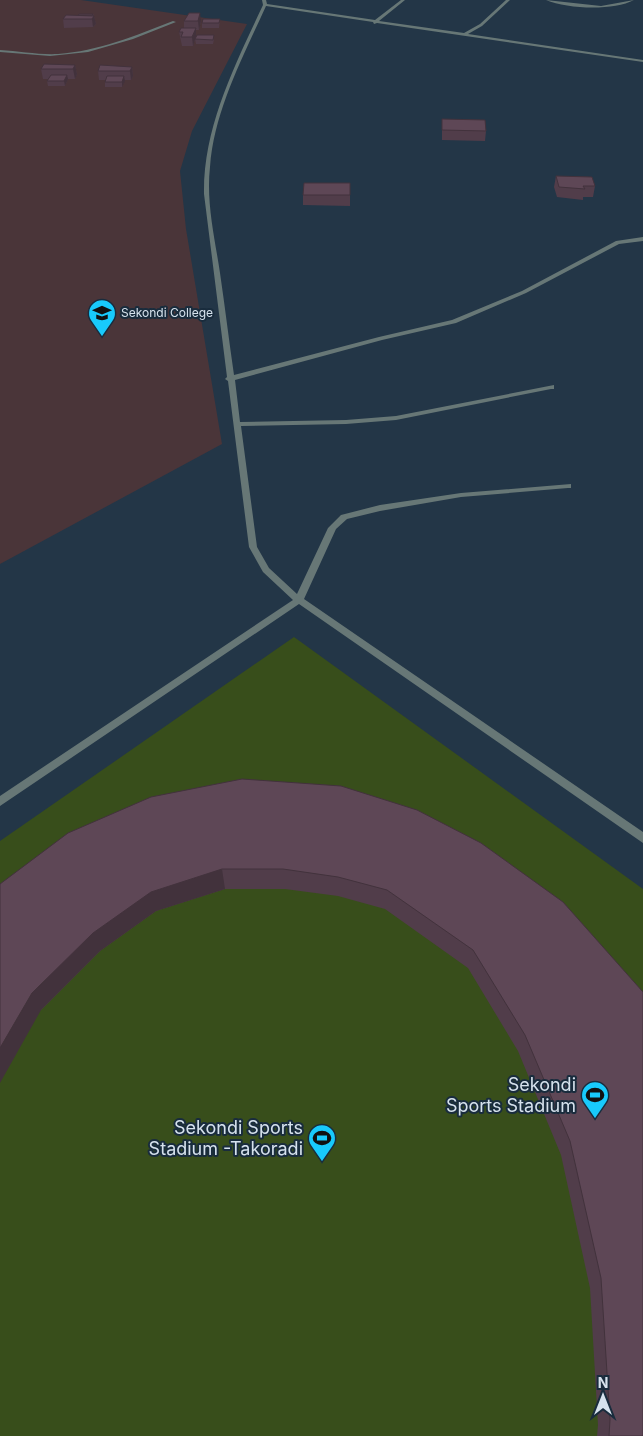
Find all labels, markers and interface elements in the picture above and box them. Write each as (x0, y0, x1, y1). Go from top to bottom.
school or university icon: Sekondi College (87, 298, 117, 337)
place label: Sekondi College (121, 305, 213, 320)
place label: Sekondi Sports Stadium (446, 1074, 576, 1116)
sports icon: Sekondi Sports Stadium (580, 1080, 610, 1119)
place label: Sekondi Sports Stadium -Takoradi (149, 1117, 303, 1159)
sports icon: Sekondi Sports Stadium -Takoradi (307, 1123, 337, 1162)
north arrow (578, 1371, 628, 1421)
text: N (598, 1374, 608, 1391)

